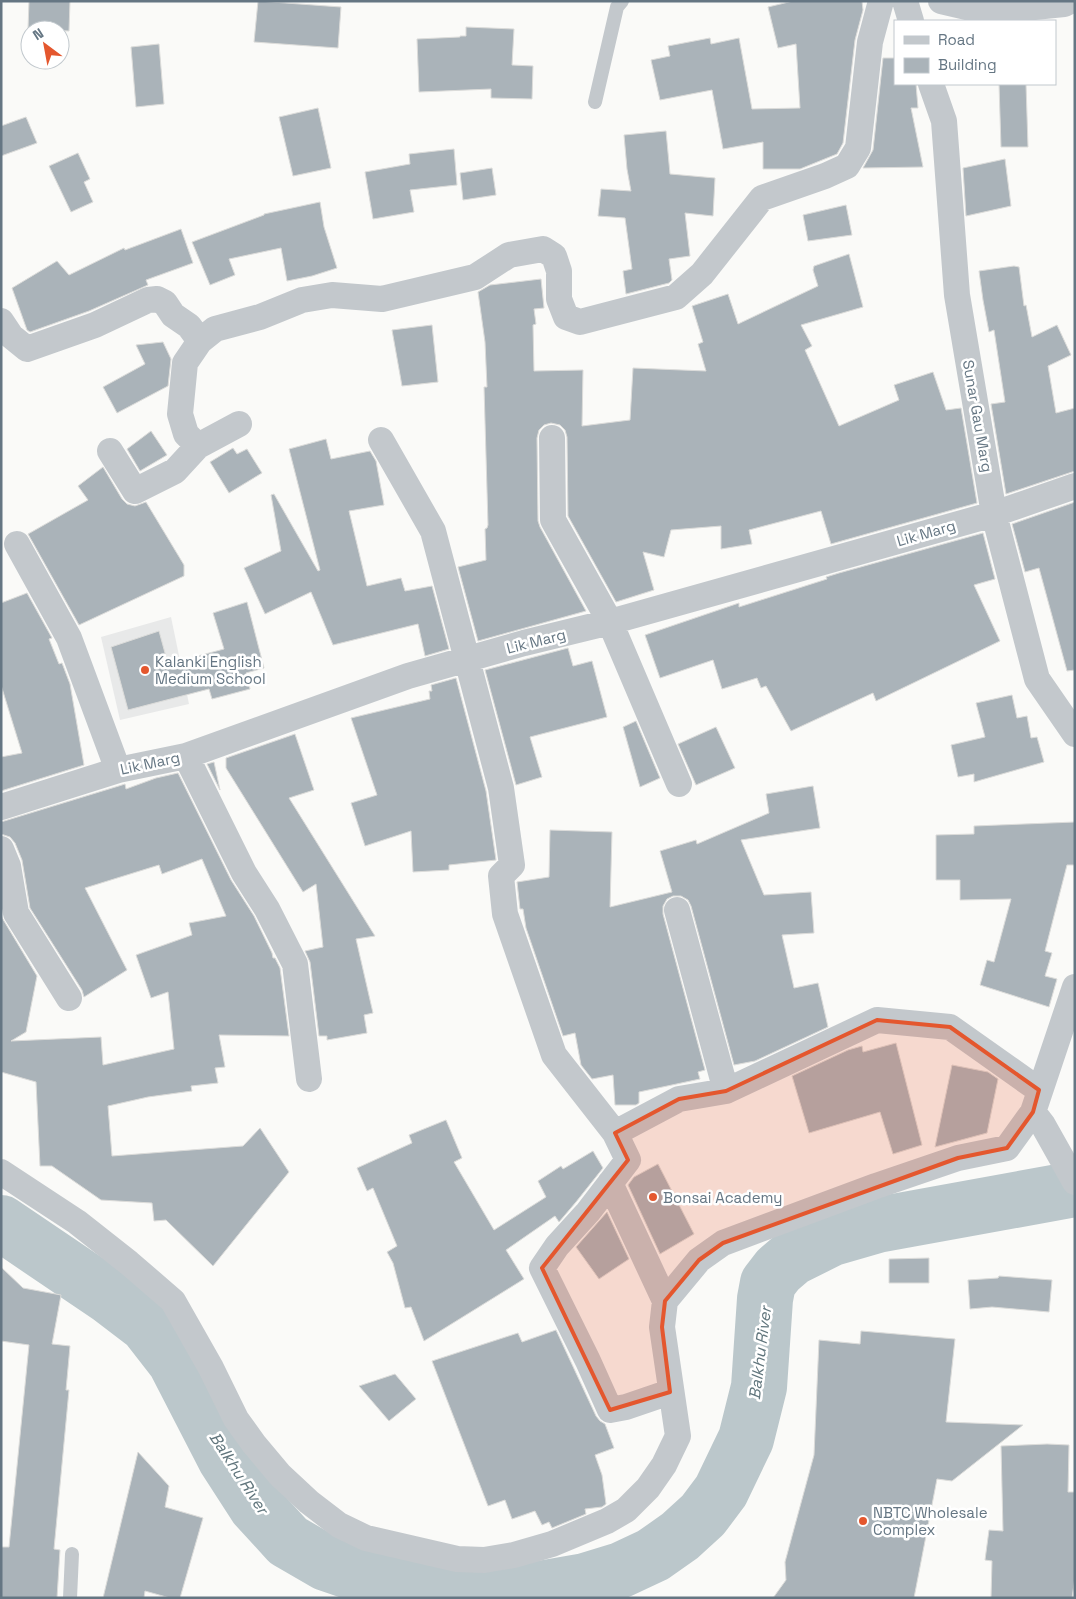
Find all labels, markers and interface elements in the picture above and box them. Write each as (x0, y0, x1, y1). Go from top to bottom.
north arrow (20, 20, 70, 70)
legend (894, 20, 1056, 85)
text: N (29, 24, 47, 44)
text: Road (938, 30, 975, 49)
text: Building (938, 55, 997, 74)
street label: Sunar Gau Marg (959, 358, 997, 474)
street label: Lik Marg (894, 516, 958, 550)
street label: Lik Marg (504, 624, 568, 658)
place label: Kalanki English Medium School (155, 652, 266, 688)
marker: Kalanki English Medium School (139, 664, 151, 676)
street label: Lik Marg (118, 747, 182, 779)
place label: Bonsai Academy (663, 1188, 783, 1207)
marker: Bonsai Academy (647, 1191, 659, 1203)
water label: Balkhu River (744, 1303, 776, 1401)
water label: Balkhu River (205, 1428, 274, 1520)
place label: NBTC Wholesale Complex (873, 1503, 988, 1539)
marker: NBTC Wholesale Complex (857, 1515, 869, 1527)

